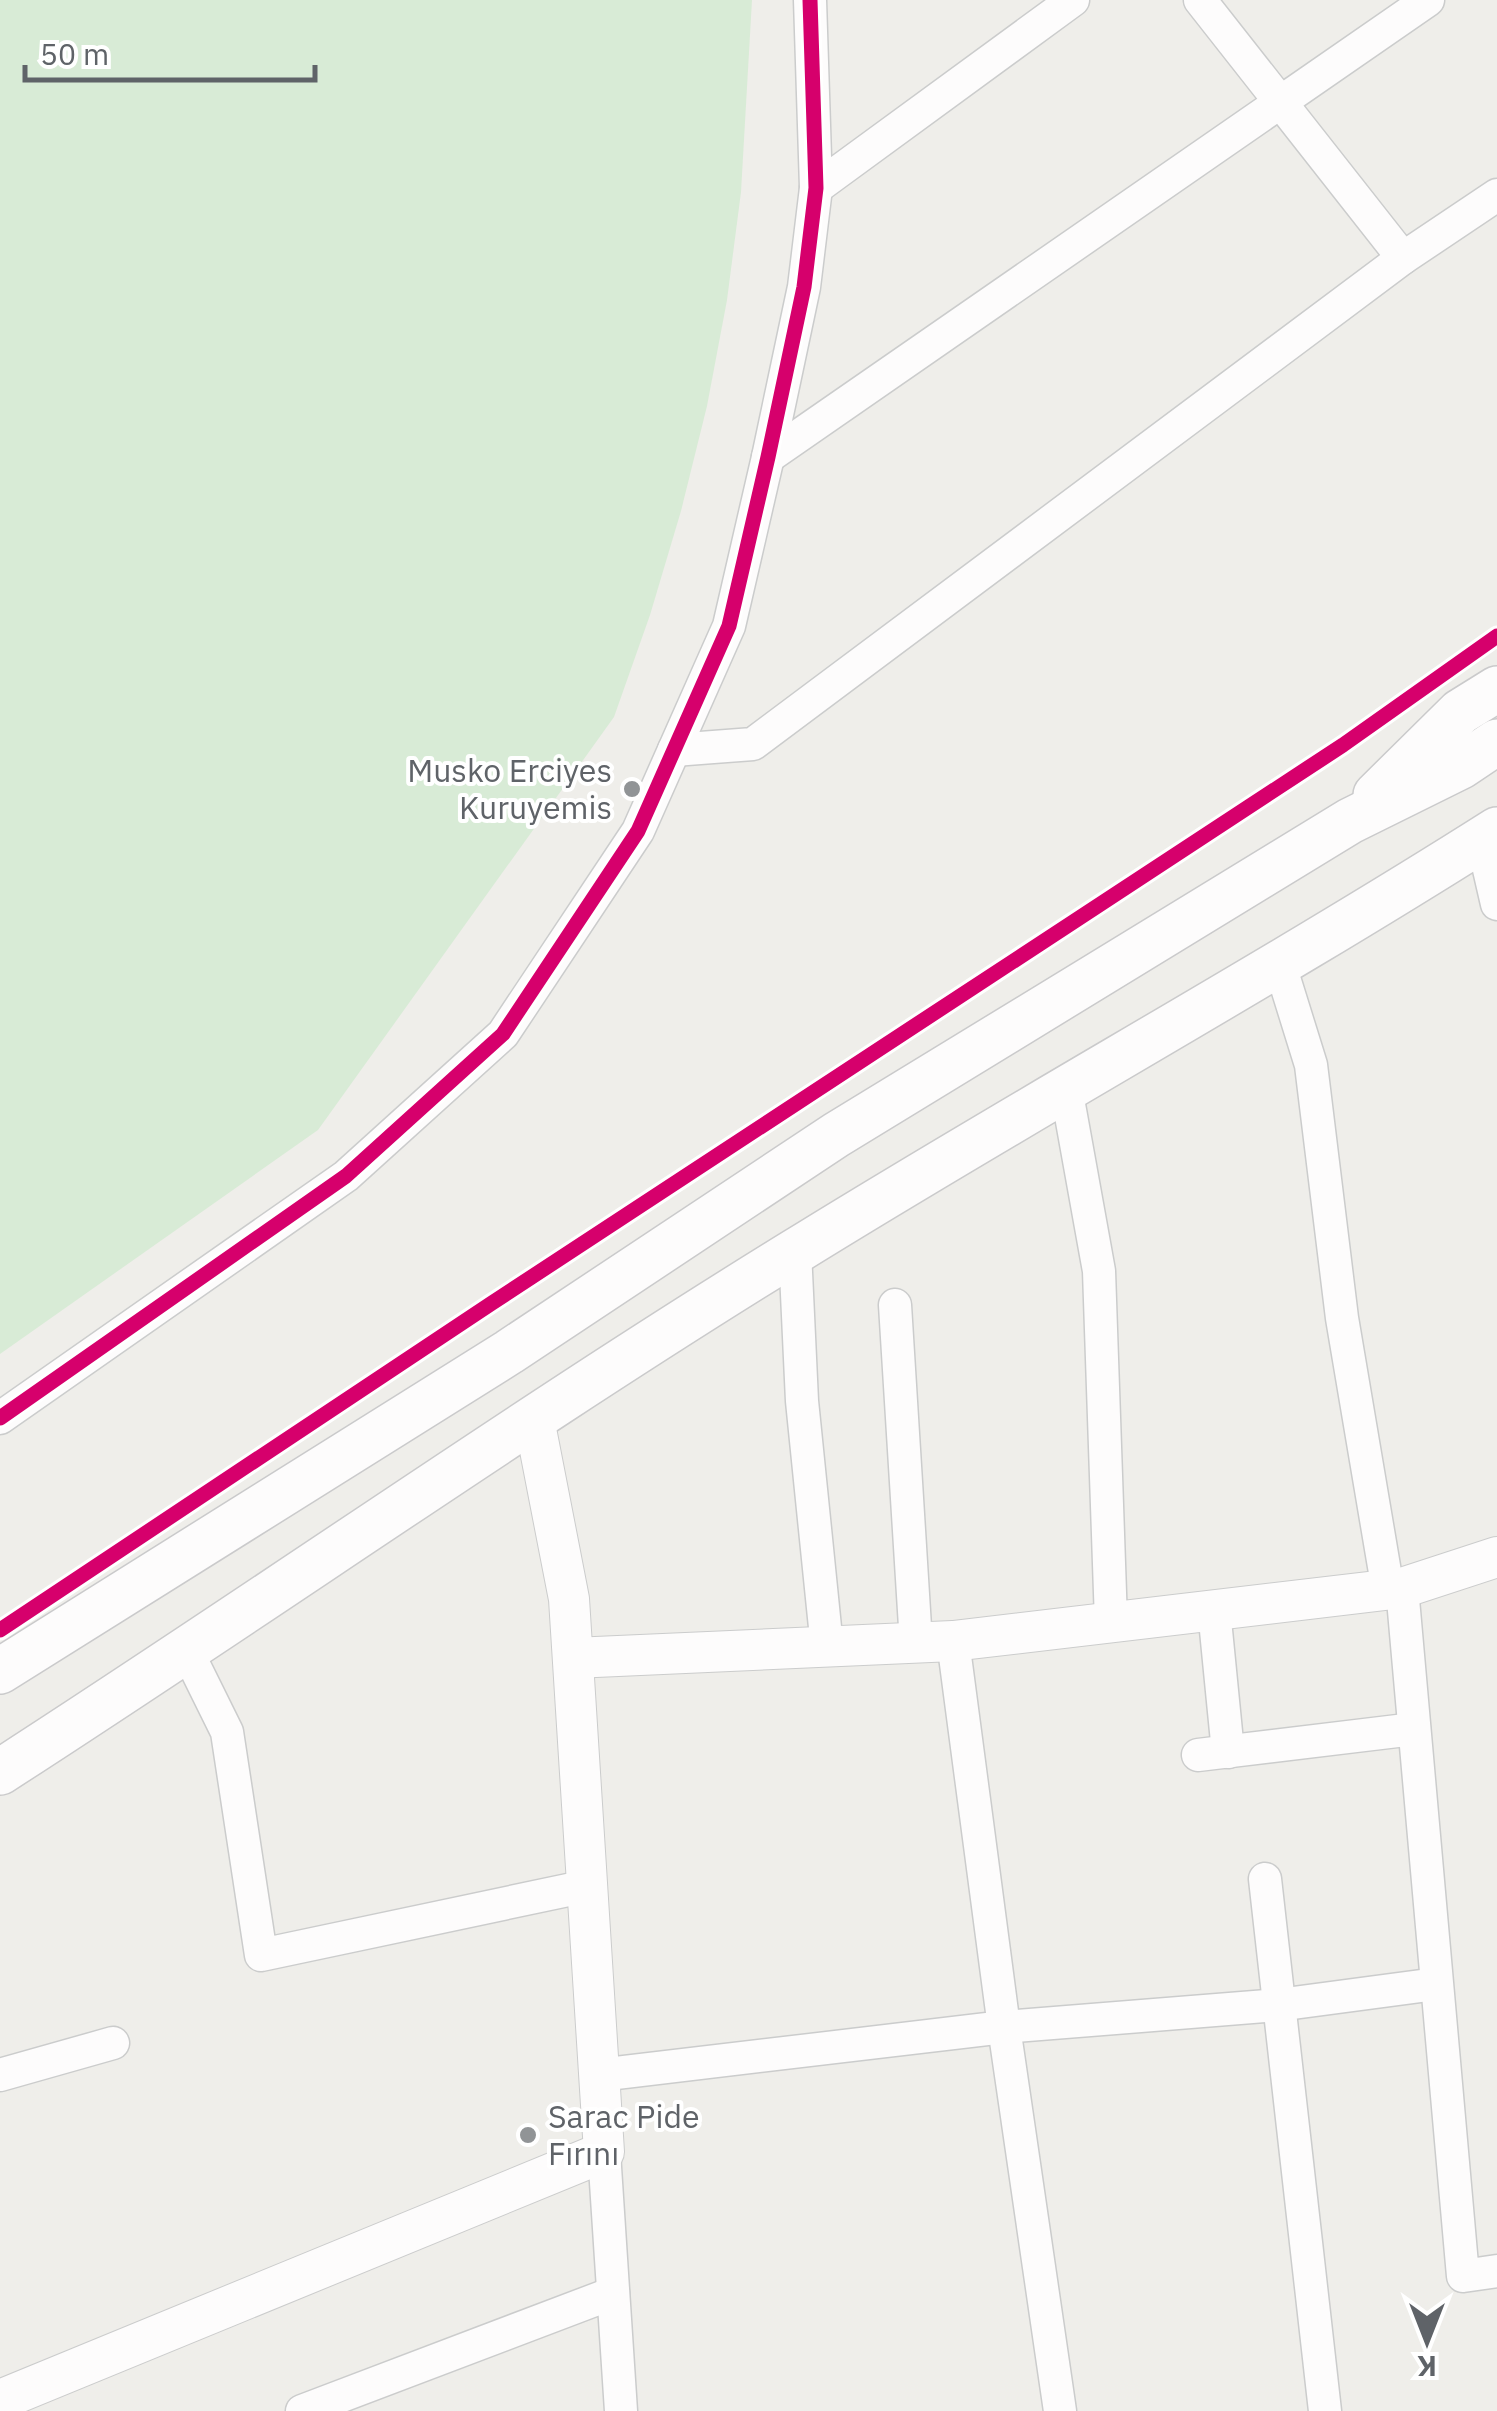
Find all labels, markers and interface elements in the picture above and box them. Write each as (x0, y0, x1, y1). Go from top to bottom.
scale bar (25, 20, 315, 82)
text: 50 m (40, 34, 109, 73)
place label: Musko Erciyes Kuruyemis (407, 749, 612, 828)
marker: Musko Erciyes Kuruyemis (621, 778, 643, 800)
place label: Sarac Pide Fırını (548, 2095, 700, 2174)
marker: Sarac Pide Fırını (517, 2124, 539, 2146)
north arrow (1377, 2291, 1477, 2391)
text: K (1417, 2348, 1437, 2385)

